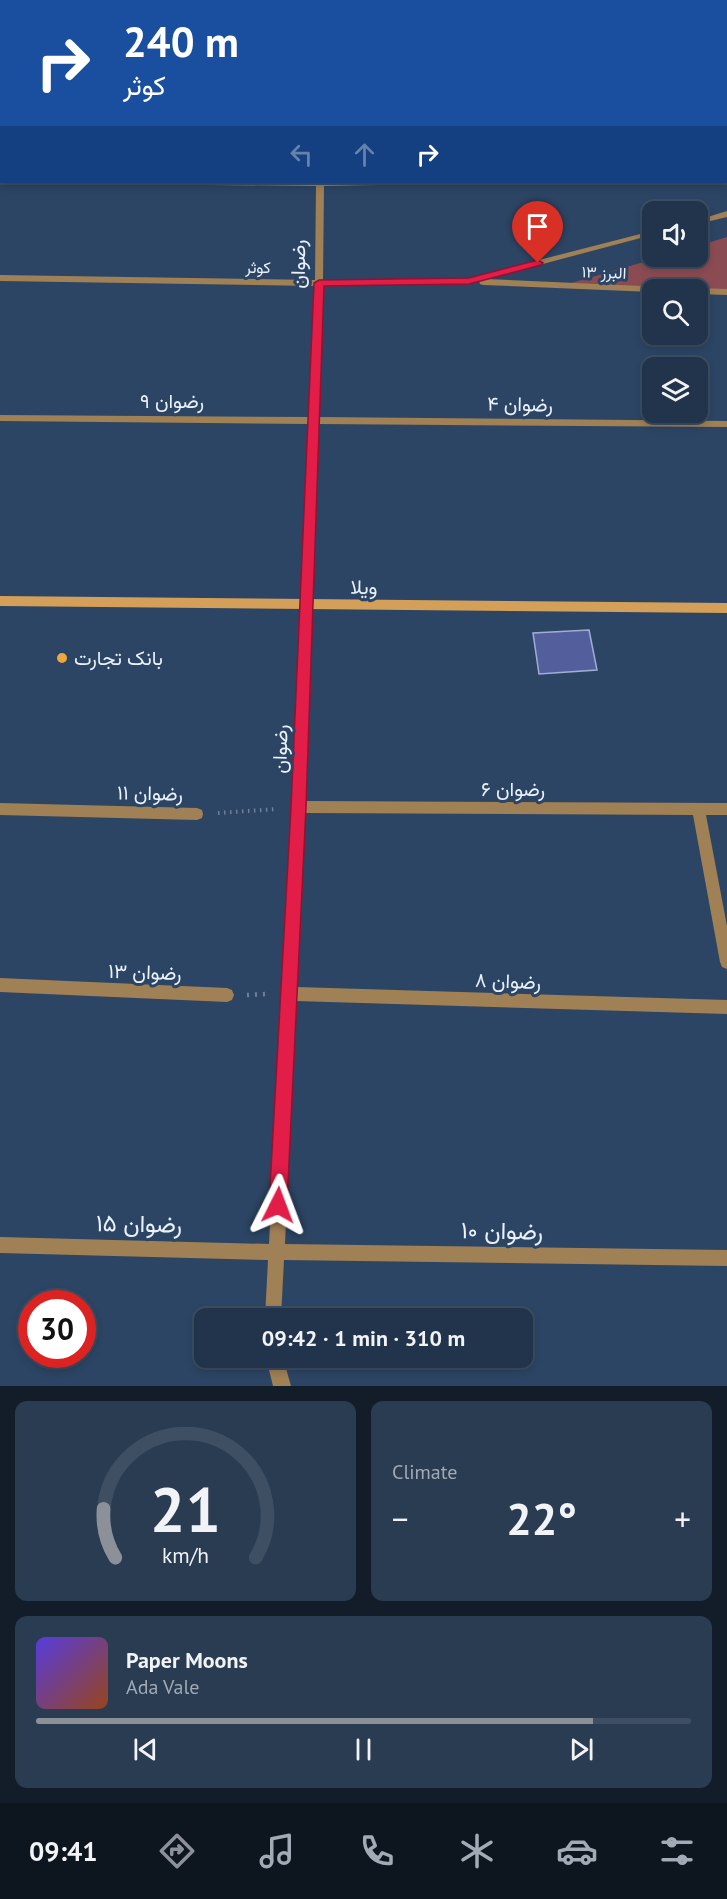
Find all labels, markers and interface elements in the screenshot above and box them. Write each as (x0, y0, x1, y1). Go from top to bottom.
text: 240 m (123, 14, 239, 69)
icon: right (24, 24, 102, 102)
text: کوثر (123, 68, 166, 102)
icon: left (285, 138, 318, 171)
icon: ahead (348, 138, 381, 171)
icon: right (411, 138, 444, 171)
pin (512, 201, 563, 263)
map controls (642, 201, 708, 423)
button: sound (642, 201, 708, 267)
icon: arrive (521, 210, 554, 243)
street label: رضوان (285, 239, 311, 289)
street label: کوثر (244, 257, 271, 278)
street label: البرز ۱۳ (581, 261, 627, 284)
button: search (642, 279, 708, 345)
button: layers (642, 357, 708, 423)
street label: رضوان ۹ (140, 388, 204, 414)
street label: رضوان ۴ (487, 390, 553, 418)
street label: ویلا (350, 574, 378, 600)
place label: بانک تجارت (74, 645, 163, 671)
marker: بانک تجارت (55, 651, 69, 665)
street label: رضوان (266, 724, 294, 774)
street label: رضوان ۶ (481, 776, 545, 802)
street label: رضوان ۱۱ (117, 779, 183, 807)
street label: رضوان ۱۳ (108, 958, 182, 986)
street label: رضوان ۸ (474, 967, 542, 995)
position arrow (246, 1173, 310, 1237)
street label: رضوان ۱۵ (96, 1207, 182, 1240)
street label: رضوان ۱۰ (461, 1214, 543, 1247)
speed limit sign: 30 (18, 1290, 96, 1368)
text: 09:42 · 1 min · 310 m (262, 1324, 465, 1352)
text: Climate (392, 1459, 458, 1485)
text: 21 (150, 1468, 221, 1549)
text: 22° (506, 1489, 577, 1547)
text: − (392, 1497, 409, 1540)
text: + (674, 1497, 691, 1540)
text: km/h (162, 1541, 209, 1569)
text: Paper Moons (126, 1646, 248, 1674)
text: Ada Vale (126, 1674, 199, 1700)
icon: previous (129, 1733, 162, 1766)
icon: pause (347, 1733, 380, 1766)
icon: next (565, 1733, 598, 1766)
icon: directions (156, 1830, 198, 1872)
icon: music (256, 1830, 298, 1872)
icon: phone (356, 1830, 398, 1872)
icon: climate (456, 1830, 498, 1872)
icon: car (556, 1830, 598, 1872)
icon: filters (656, 1830, 698, 1872)
text: 09:41 (29, 1834, 98, 1868)

